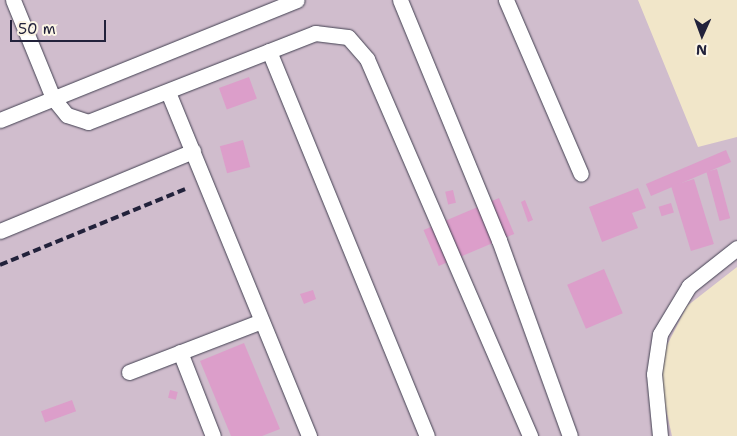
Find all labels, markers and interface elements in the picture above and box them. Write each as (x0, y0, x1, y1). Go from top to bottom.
scale bar (12, 10, 109, 42)
north arrow (677, 10, 727, 60)
text: 50 m (18, 19, 56, 39)
text: N (696, 41, 707, 59)

